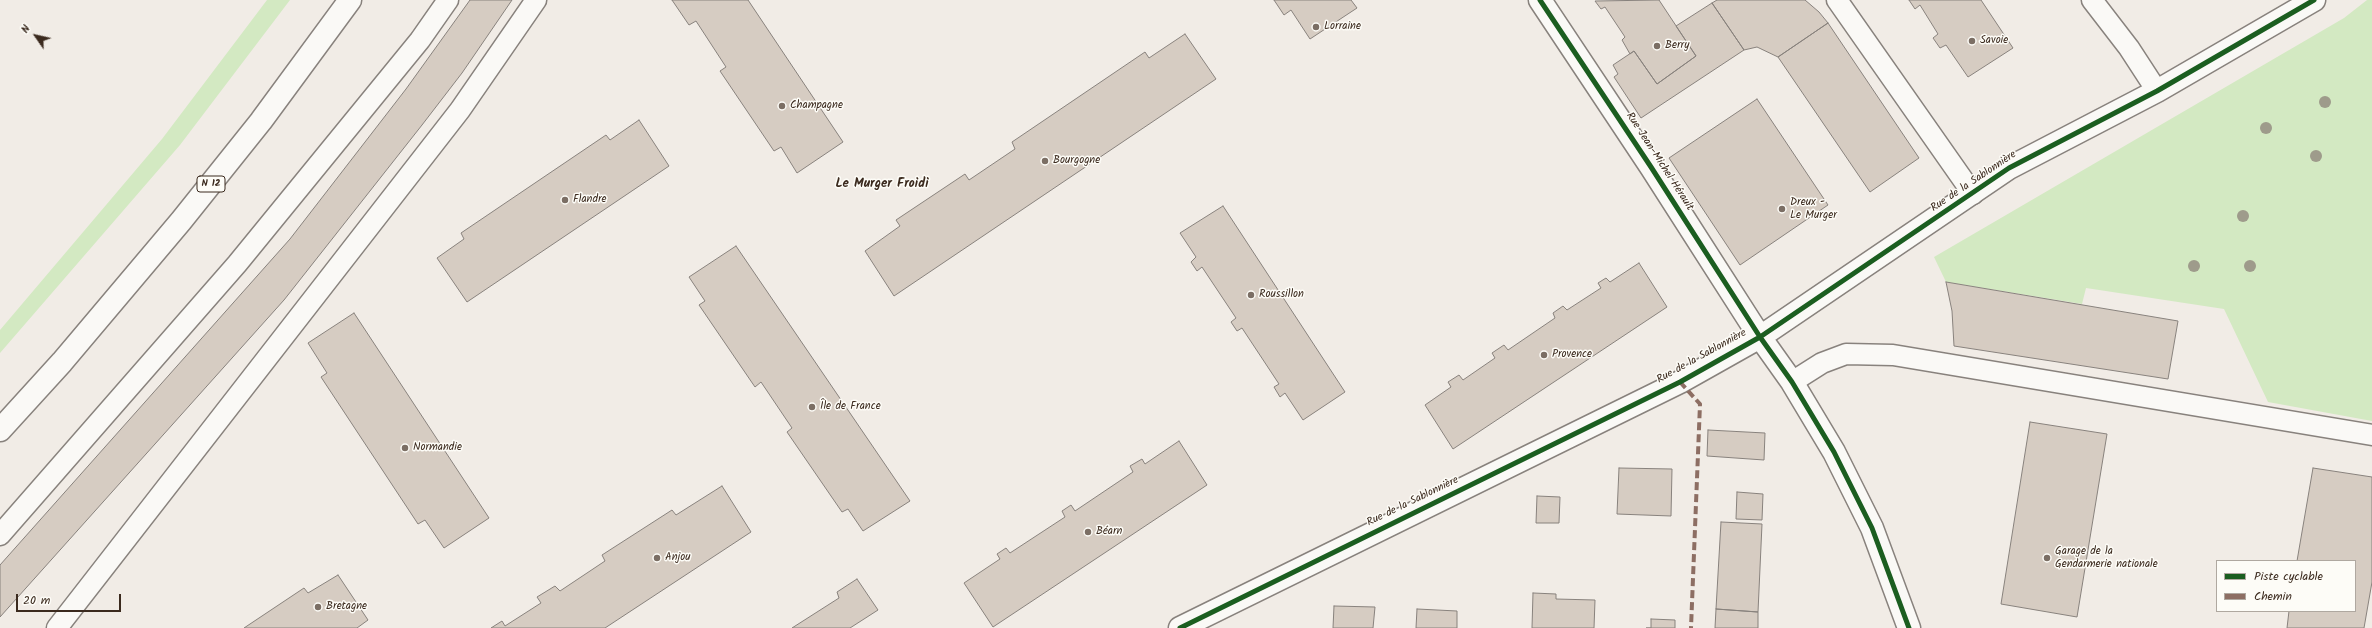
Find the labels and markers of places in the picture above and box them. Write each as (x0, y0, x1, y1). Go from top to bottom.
place label: Lorraine (1324, 20, 1361, 34)
marker: Lorraine (1311, 22, 1321, 32)
place label: Savoie (1980, 34, 2008, 48)
marker: Savoie (1967, 36, 1977, 46)
place label: Berry (1665, 39, 1689, 53)
marker: Berry (1652, 41, 1662, 51)
place label: Champagne (790, 99, 843, 113)
marker: Champagne (777, 101, 787, 111)
place label: Bourgogne (1053, 154, 1100, 168)
marker: Bourgogne (1040, 156, 1050, 166)
place label: Flandre (573, 193, 607, 207)
marker: Flandre (560, 195, 570, 205)
place label: Dreux - Le Murger (1790, 196, 1837, 222)
marker: Dreux - Le Murger (1777, 204, 1787, 214)
place label: Roussillon (1259, 288, 1304, 302)
marker: Roussillon (1246, 290, 1256, 300)
place label: Provence (1552, 348, 1592, 362)
marker: Provence (1539, 350, 1549, 360)
place label: Île de France (820, 400, 881, 414)
marker: Île de France (807, 402, 817, 412)
place label: Normandie (413, 441, 462, 455)
marker: Normandie (400, 443, 410, 453)
place label: Béarn (1096, 525, 1122, 539)
marker: Béarn (1083, 527, 1093, 537)
place label: Garage de la Gendarmerie nationale (2055, 545, 2158, 571)
place label: Anjou (665, 551, 691, 565)
marker: Anjou (652, 553, 662, 563)
marker: Garage de la Gendarmerie nationale (2042, 553, 2052, 563)
place label: Bretagne (326, 600, 367, 614)
marker: Bretagne (313, 602, 323, 612)

